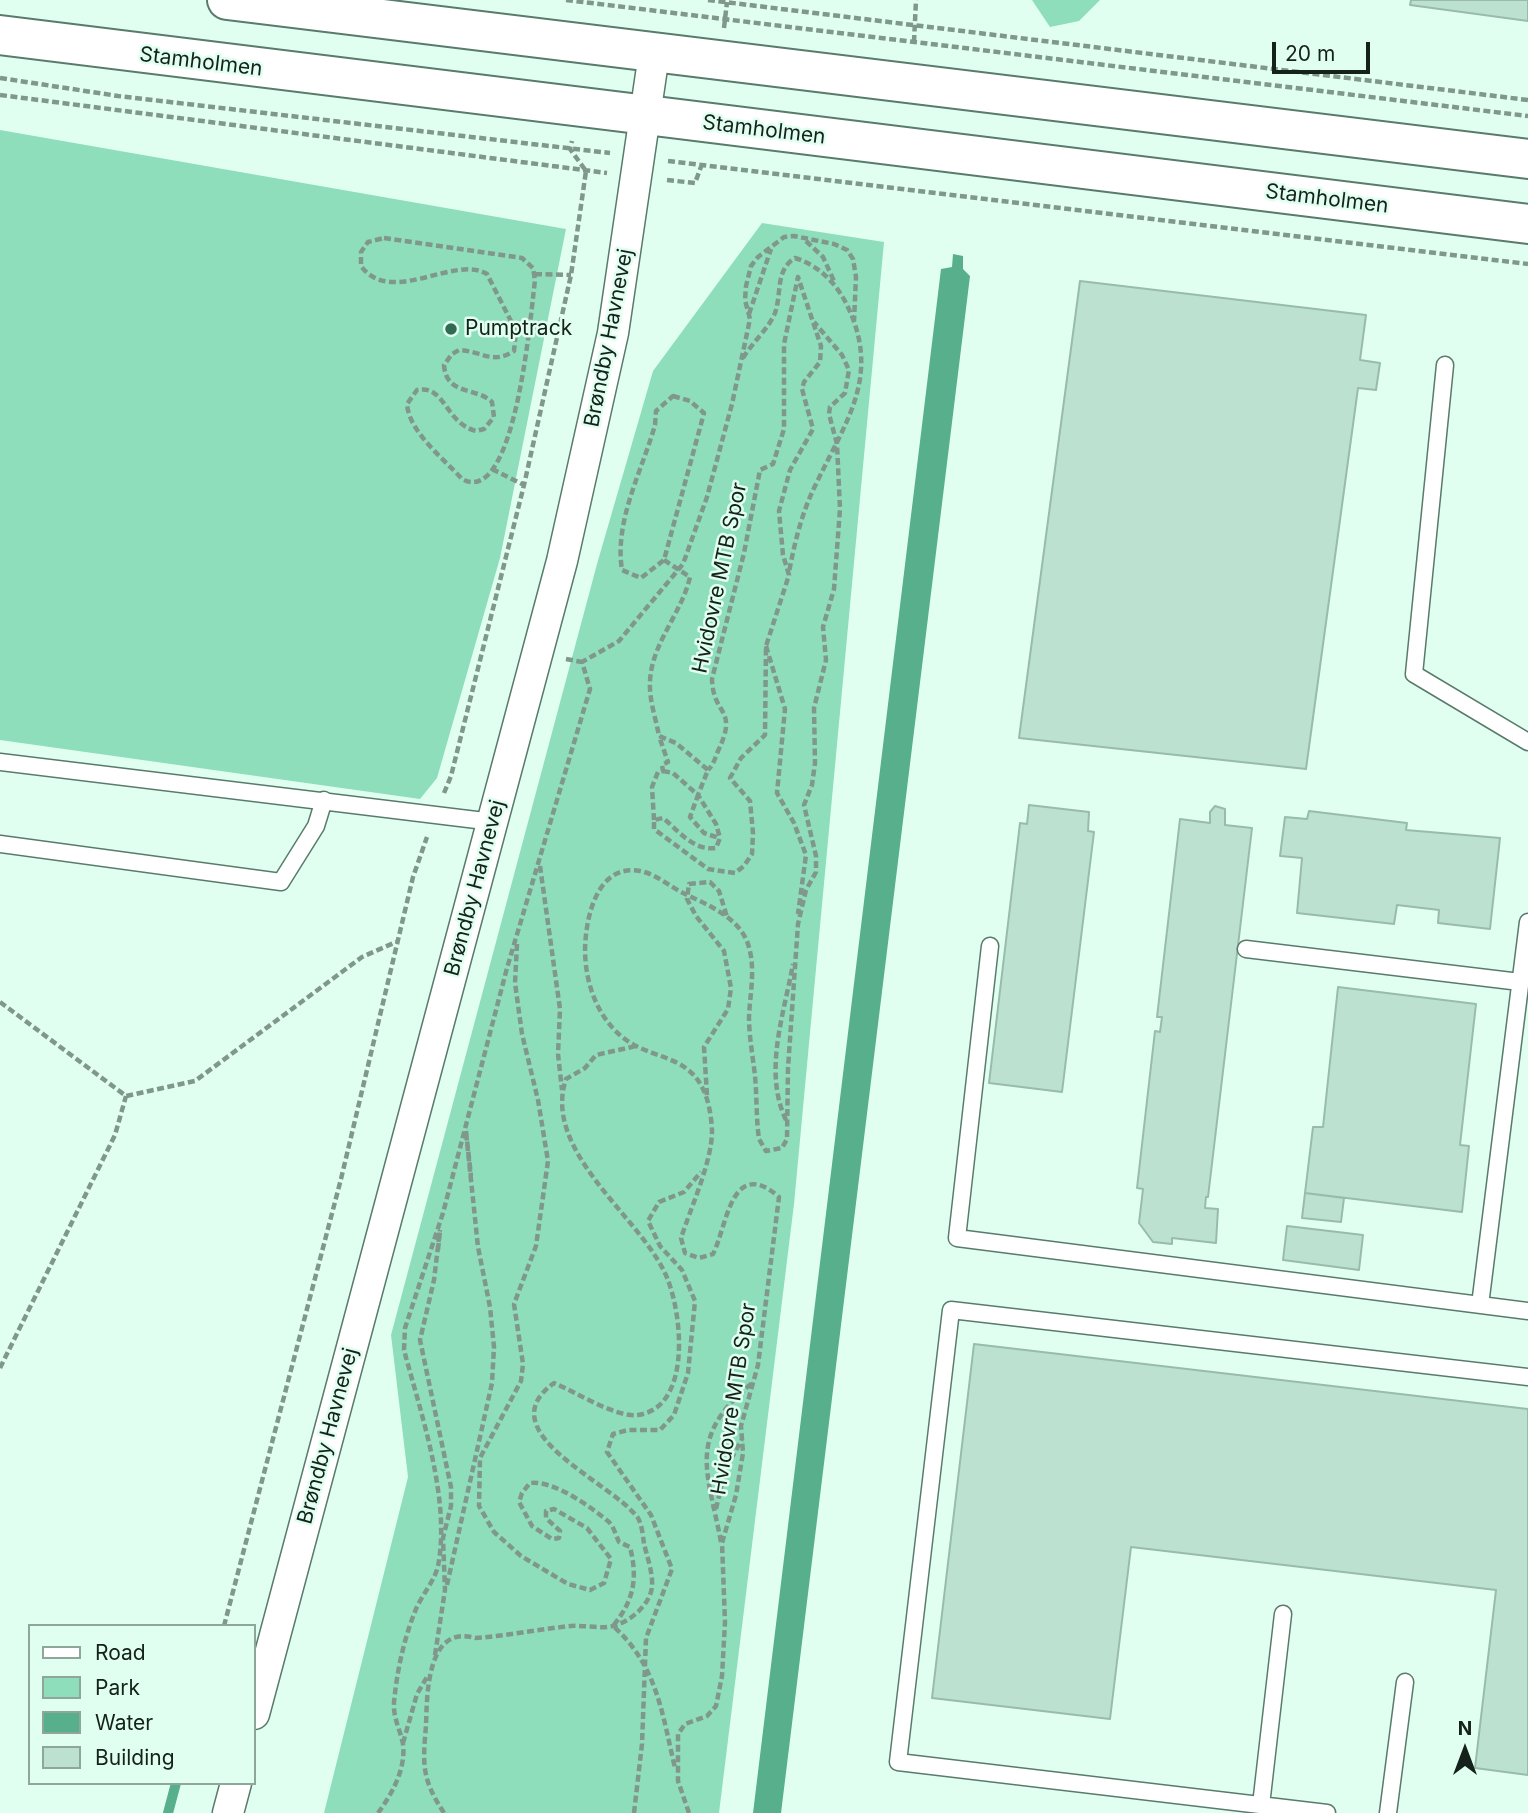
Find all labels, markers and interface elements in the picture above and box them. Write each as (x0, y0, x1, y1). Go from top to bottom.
scale bar (1276, 28, 1374, 72)
text: 20 m (1285, 41, 1335, 66)
street label: Stamholmen (138, 42, 264, 82)
street label: Stamholmen (701, 110, 827, 150)
street label: Stamholmen (1264, 179, 1390, 219)
street label: Brøndby Havnevej (579, 247, 639, 429)
place label: Pumptrack (465, 316, 572, 342)
marker: Pumptrack (443, 321, 459, 337)
street label: Hvidovre MTB Spor (687, 480, 753, 676)
street label: Brøndby Havnevej (439, 797, 511, 979)
street label: Hvidovre MTB Spor (706, 1301, 762, 1497)
street label: Brøndby Havnevej (292, 1345, 364, 1527)
legend (28, 1624, 256, 1785)
text: Road (95, 1640, 146, 1665)
text: Park (95, 1675, 140, 1700)
text: Water (95, 1710, 153, 1735)
north arrow (1430, 1715, 1500, 1785)
text: N (1458, 1717, 1472, 1740)
text: Building (95, 1745, 175, 1770)

